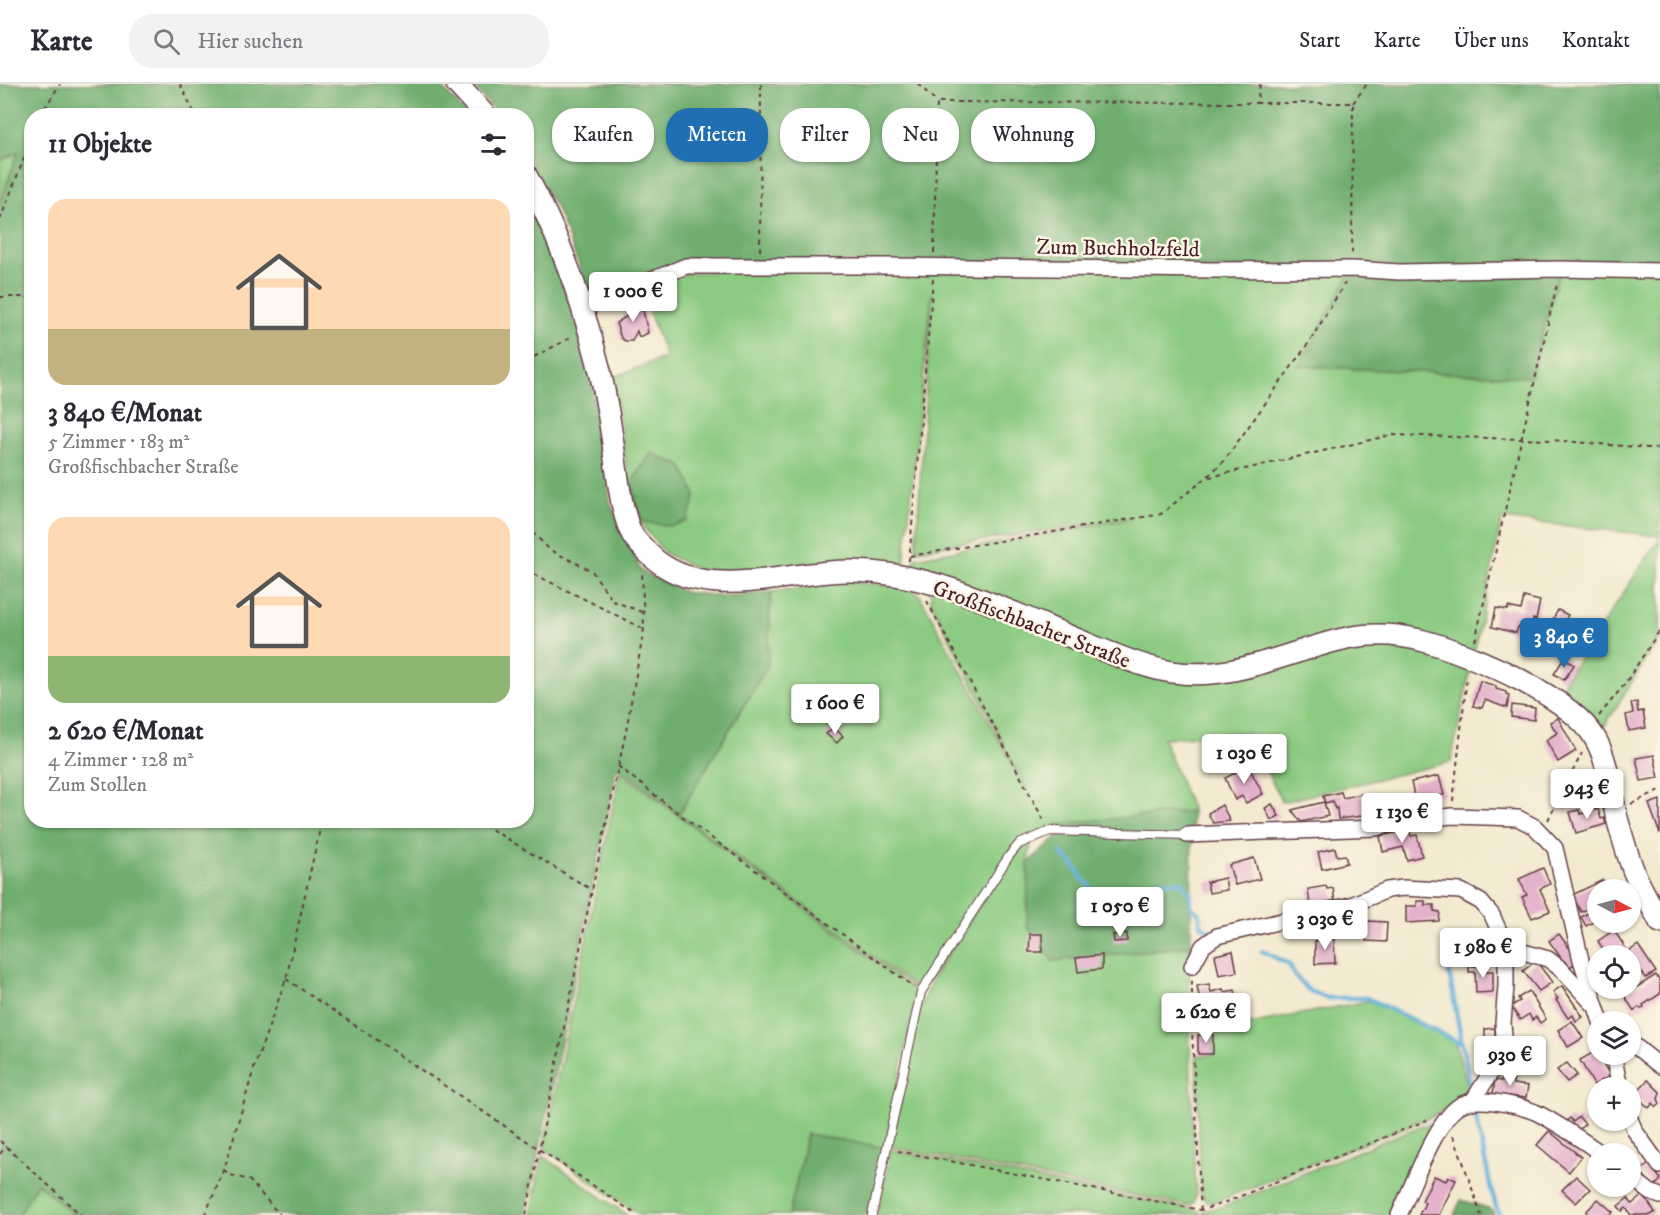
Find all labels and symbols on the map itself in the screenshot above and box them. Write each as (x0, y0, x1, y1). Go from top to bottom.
street label: Zum Buchholzfeld (1036, 234, 1200, 263)
pin: 1 000 € (578, 272, 688, 323)
street label: Großfischbacher Straße (929, 574, 1134, 675)
pin: 3 840 € (1509, 618, 1619, 669)
pin: 1 600 € (780, 684, 890, 735)
pin: 1 030 € (1189, 734, 1299, 785)
pin: 943 € (1545, 769, 1629, 820)
pin: 1 130 € (1347, 793, 1457, 844)
north arrow (1587, 879, 1641, 933)
pin: 1 050 € (1065, 887, 1175, 938)
pin: 3 030 € (1270, 900, 1380, 951)
pin: 1 980 € (1428, 928, 1538, 979)
pin: 2 620 € (1151, 993, 1261, 1044)
pin: 930 € (1468, 1036, 1552, 1087)

